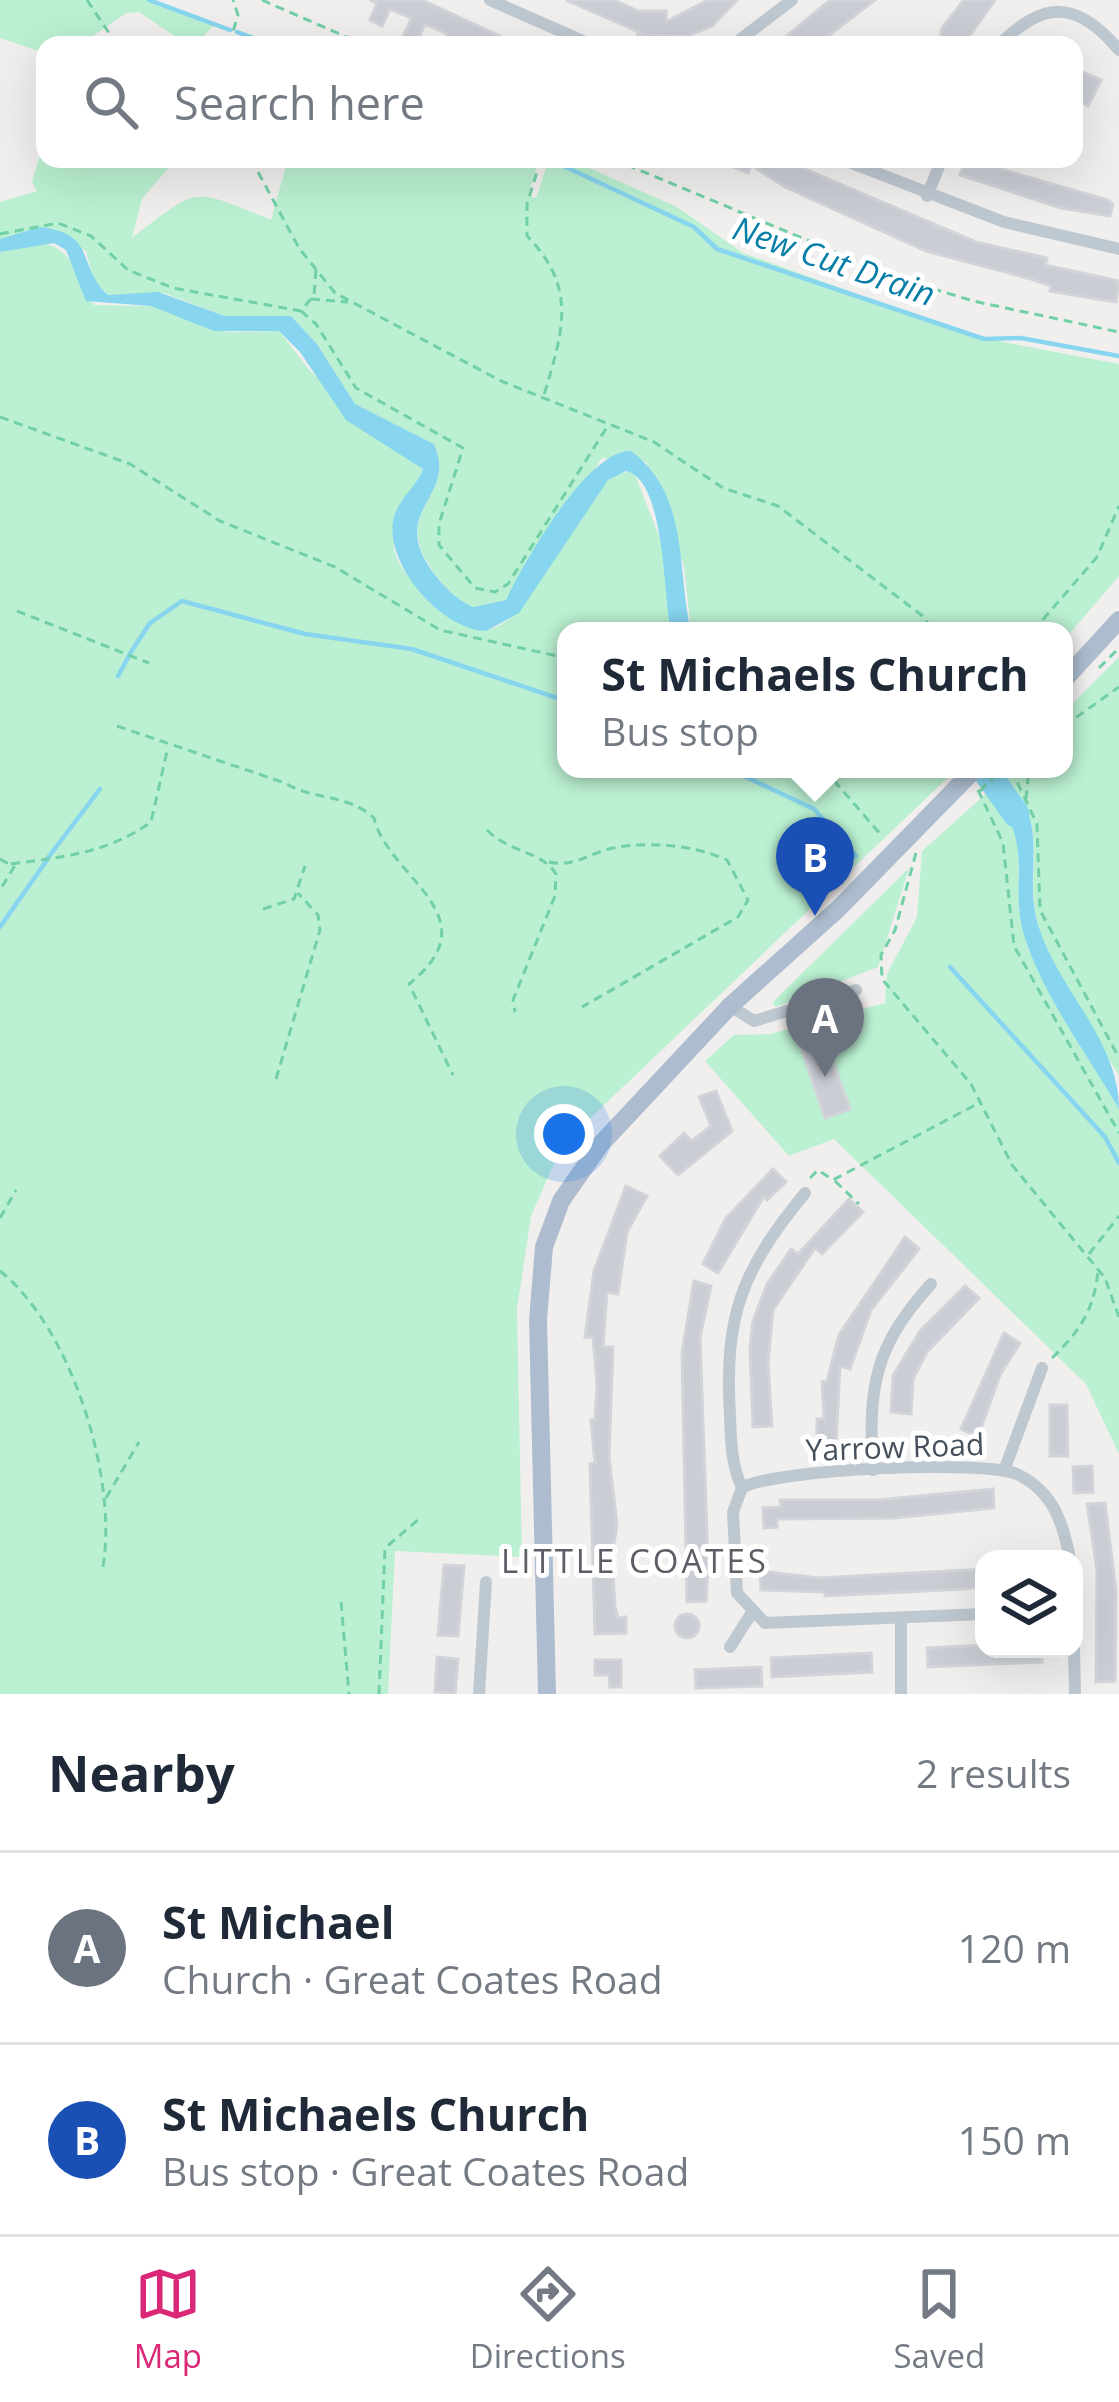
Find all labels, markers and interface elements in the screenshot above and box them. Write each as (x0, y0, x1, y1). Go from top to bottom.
search box (36, 36, 1083, 168)
icon: search (78, 69, 144, 135)
text: Search here (174, 72, 425, 133)
water label: New Cut Drain (727, 205, 941, 316)
popup (557, 622, 1073, 778)
text: St Michaels Church (601, 643, 1029, 704)
text: Bus stop (601, 704, 759, 757)
pin: B (776, 817, 854, 916)
pin: A (786, 978, 864, 1077)
your location (534, 1104, 594, 1164)
street label: Yarrow Road (805, 1423, 985, 1470)
district label: LITTLE COATES (501, 1538, 769, 1583)
map controls (975, 1550, 1083, 1658)
button: layers (975, 1550, 1083, 1658)
text: Nearby (48, 1737, 235, 1807)
text: 2 results (916, 1746, 1071, 1799)
text: St Michael (162, 1891, 394, 1952)
text: A (74, 1921, 100, 1974)
text: 120 m (958, 1921, 1071, 1974)
text: Church · Great Coates Road (162, 1952, 663, 2005)
text: St Michaels Church (162, 2083, 589, 2144)
text: B (74, 2113, 100, 2166)
text: 150 m (958, 2113, 1071, 2166)
text: Bus stop · Great Coates Road (162, 2144, 689, 2197)
tab: Map (134, 2261, 202, 2378)
tab: Directions (470, 2261, 626, 2378)
tab: Saved (893, 2261, 985, 2378)

